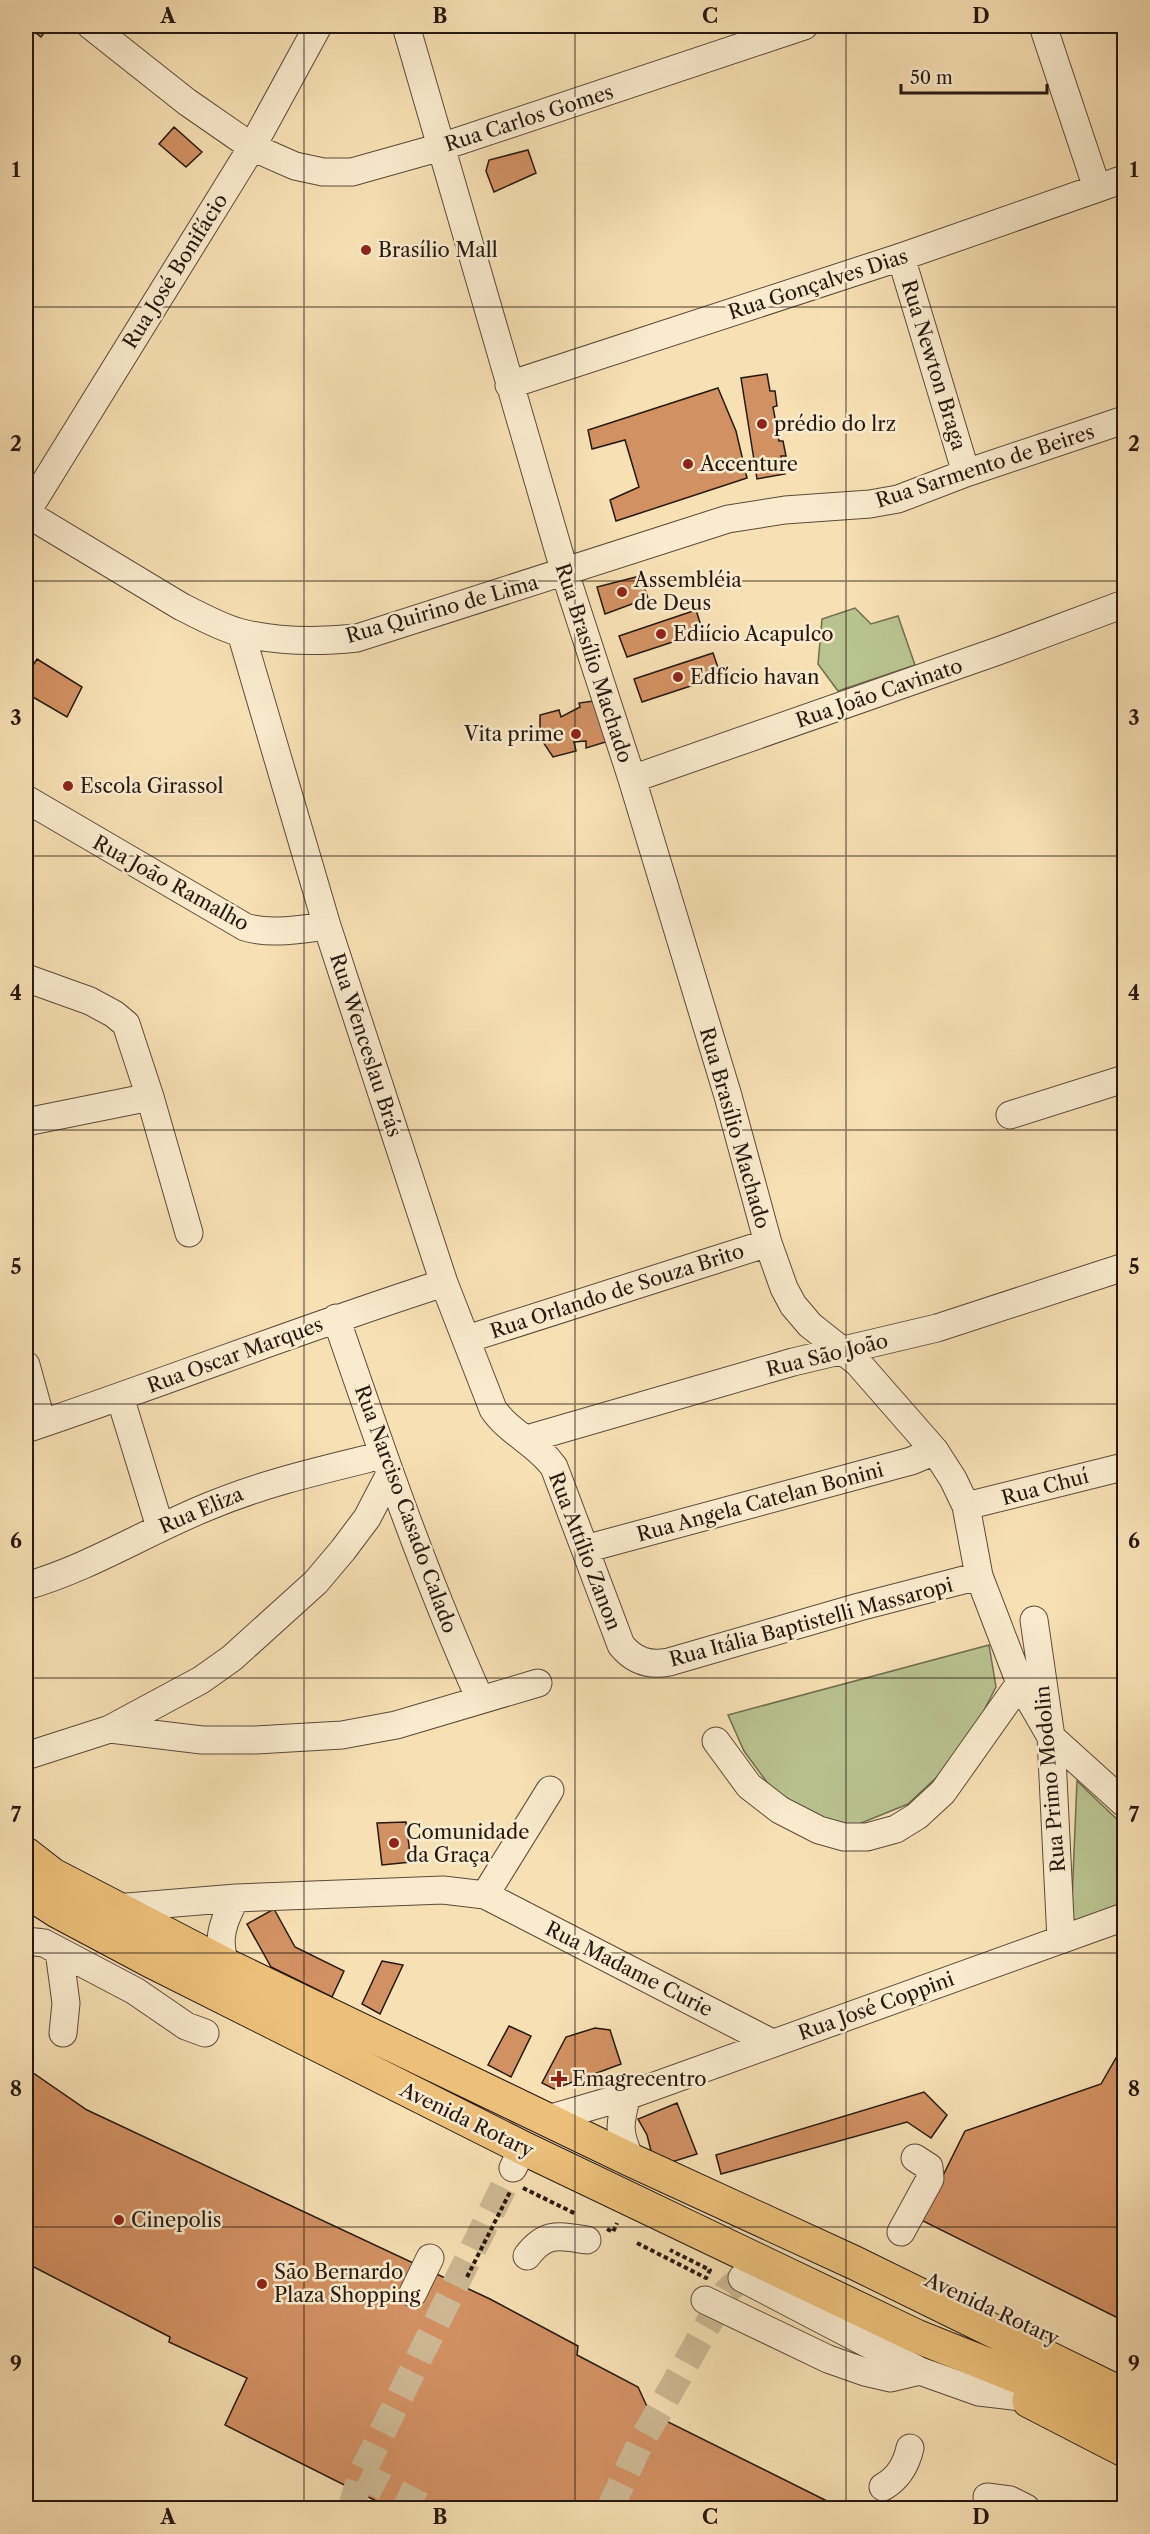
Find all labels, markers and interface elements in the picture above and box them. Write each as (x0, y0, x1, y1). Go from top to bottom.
text: A (159, 4, 176, 28)
text: B (433, 4, 448, 28)
text: C (702, 4, 718, 28)
text: D (972, 4, 990, 28)
scale bar (901, 57, 1046, 95)
text: 50 m (910, 67, 953, 89)
street label: Rua Carlos Gomes (442, 79, 616, 157)
text: 1 (12, 158, 21, 182)
text: 1 (1130, 158, 1139, 182)
street label: Rua José Bonifácio (118, 189, 232, 353)
place label: Brasílio Mall (378, 238, 498, 262)
marker: Brasílio Mall (359, 243, 373, 257)
street label: Rua Gonçalves Dias (725, 244, 911, 324)
street label: Rua Newton Braga (897, 277, 971, 454)
place label: prédio do lrz (774, 412, 896, 436)
marker: prédio do lrz (755, 417, 769, 431)
street label: Rua Sarmento de Beires (873, 419, 1097, 513)
text: 2 (10, 432, 22, 456)
text: 2 (1128, 432, 1140, 456)
place label: Accenture (699, 452, 798, 476)
marker: Accenture (681, 457, 695, 471)
street label: Rua Brasílio Machado (550, 560, 638, 766)
place label: Assembléia de Deus (633, 568, 742, 615)
street label: Rua Quirino de Lima (343, 570, 542, 648)
marker: Assembléia de Deus (615, 585, 629, 599)
place label: Ediício Acapulco (673, 622, 833, 646)
marker: Ediício Acapulco (654, 627, 668, 641)
street label: Rua João Cavinato (793, 653, 965, 733)
place label: Edfício havan (690, 665, 820, 689)
marker: Edfício havan (671, 670, 685, 684)
text: 3 (10, 706, 22, 730)
text: 3 (1128, 706, 1140, 730)
place label: Vita prime (463, 722, 564, 746)
marker: Vita prime (569, 727, 583, 741)
place label: Escola Girassol (80, 774, 224, 798)
marker: Escola Girassol (61, 779, 75, 793)
street label: Rua João Ramalho (89, 830, 253, 936)
street label: Rua Wenceslau Brás (325, 950, 407, 1140)
text: 4 (10, 981, 22, 1005)
text: 4 (1128, 981, 1140, 1005)
street label: Rua Brasílio Machado (695, 1025, 775, 1231)
street label: Rua Orlando de Souza Brito (487, 1239, 747, 1343)
text: 5 (10, 1255, 22, 1279)
text: 5 (1128, 1255, 1140, 1279)
street label: Rua Oscar Marques (144, 1312, 326, 1398)
street label: Rua São João (764, 1328, 890, 1382)
street label: Rua Narciso Casado Calado (350, 1382, 462, 1636)
street label: Rua Angela Catelan Bonini (634, 1457, 886, 1547)
street label: Rua Chuí (999, 1464, 1091, 1510)
street label: Rua Attílio Zanon (544, 1468, 626, 1634)
street label: Rua Eliza (155, 1481, 247, 1538)
text: 6 (10, 1529, 22, 1553)
text: 6 (1128, 1529, 1140, 1553)
street label: Rua Itália Baptistelli Massaropi (667, 1573, 955, 1671)
street label: Rua Primo Modolin (1030, 1684, 1070, 1873)
text: 7 (11, 1803, 22, 1827)
text: 7 (1129, 1803, 1140, 1827)
place label: Comunidade da Graça (406, 1820, 529, 1867)
marker: Comunidade da Graça (387, 1836, 401, 1850)
street label: Rua Madame Curie (541, 1916, 717, 2022)
street label: Rua José Coppini (795, 1967, 957, 2045)
place label: Emagrecentro (572, 2067, 707, 2091)
marker: Emagrecentro (550, 2070, 568, 2088)
text: 8 (10, 2077, 22, 2101)
street label: Avenida Rotary (396, 2077, 538, 2163)
text: 8 (1128, 2077, 1140, 2101)
place label: Cinepolis (131, 2208, 222, 2232)
marker: Cinepolis (112, 2213, 126, 2227)
place label: São Bernardo Plaza Shopping (274, 2260, 421, 2307)
street label: Avenida Rotary (920, 2267, 1064, 2351)
marker: São Bernardo Plaza Shopping (255, 2277, 269, 2291)
text: 9 (10, 2352, 22, 2376)
text: 9 (1128, 2352, 1140, 2376)
text: A (159, 2505, 176, 2529)
text: B (433, 2505, 448, 2529)
text: C (702, 2505, 718, 2529)
text: D (972, 2505, 990, 2529)

